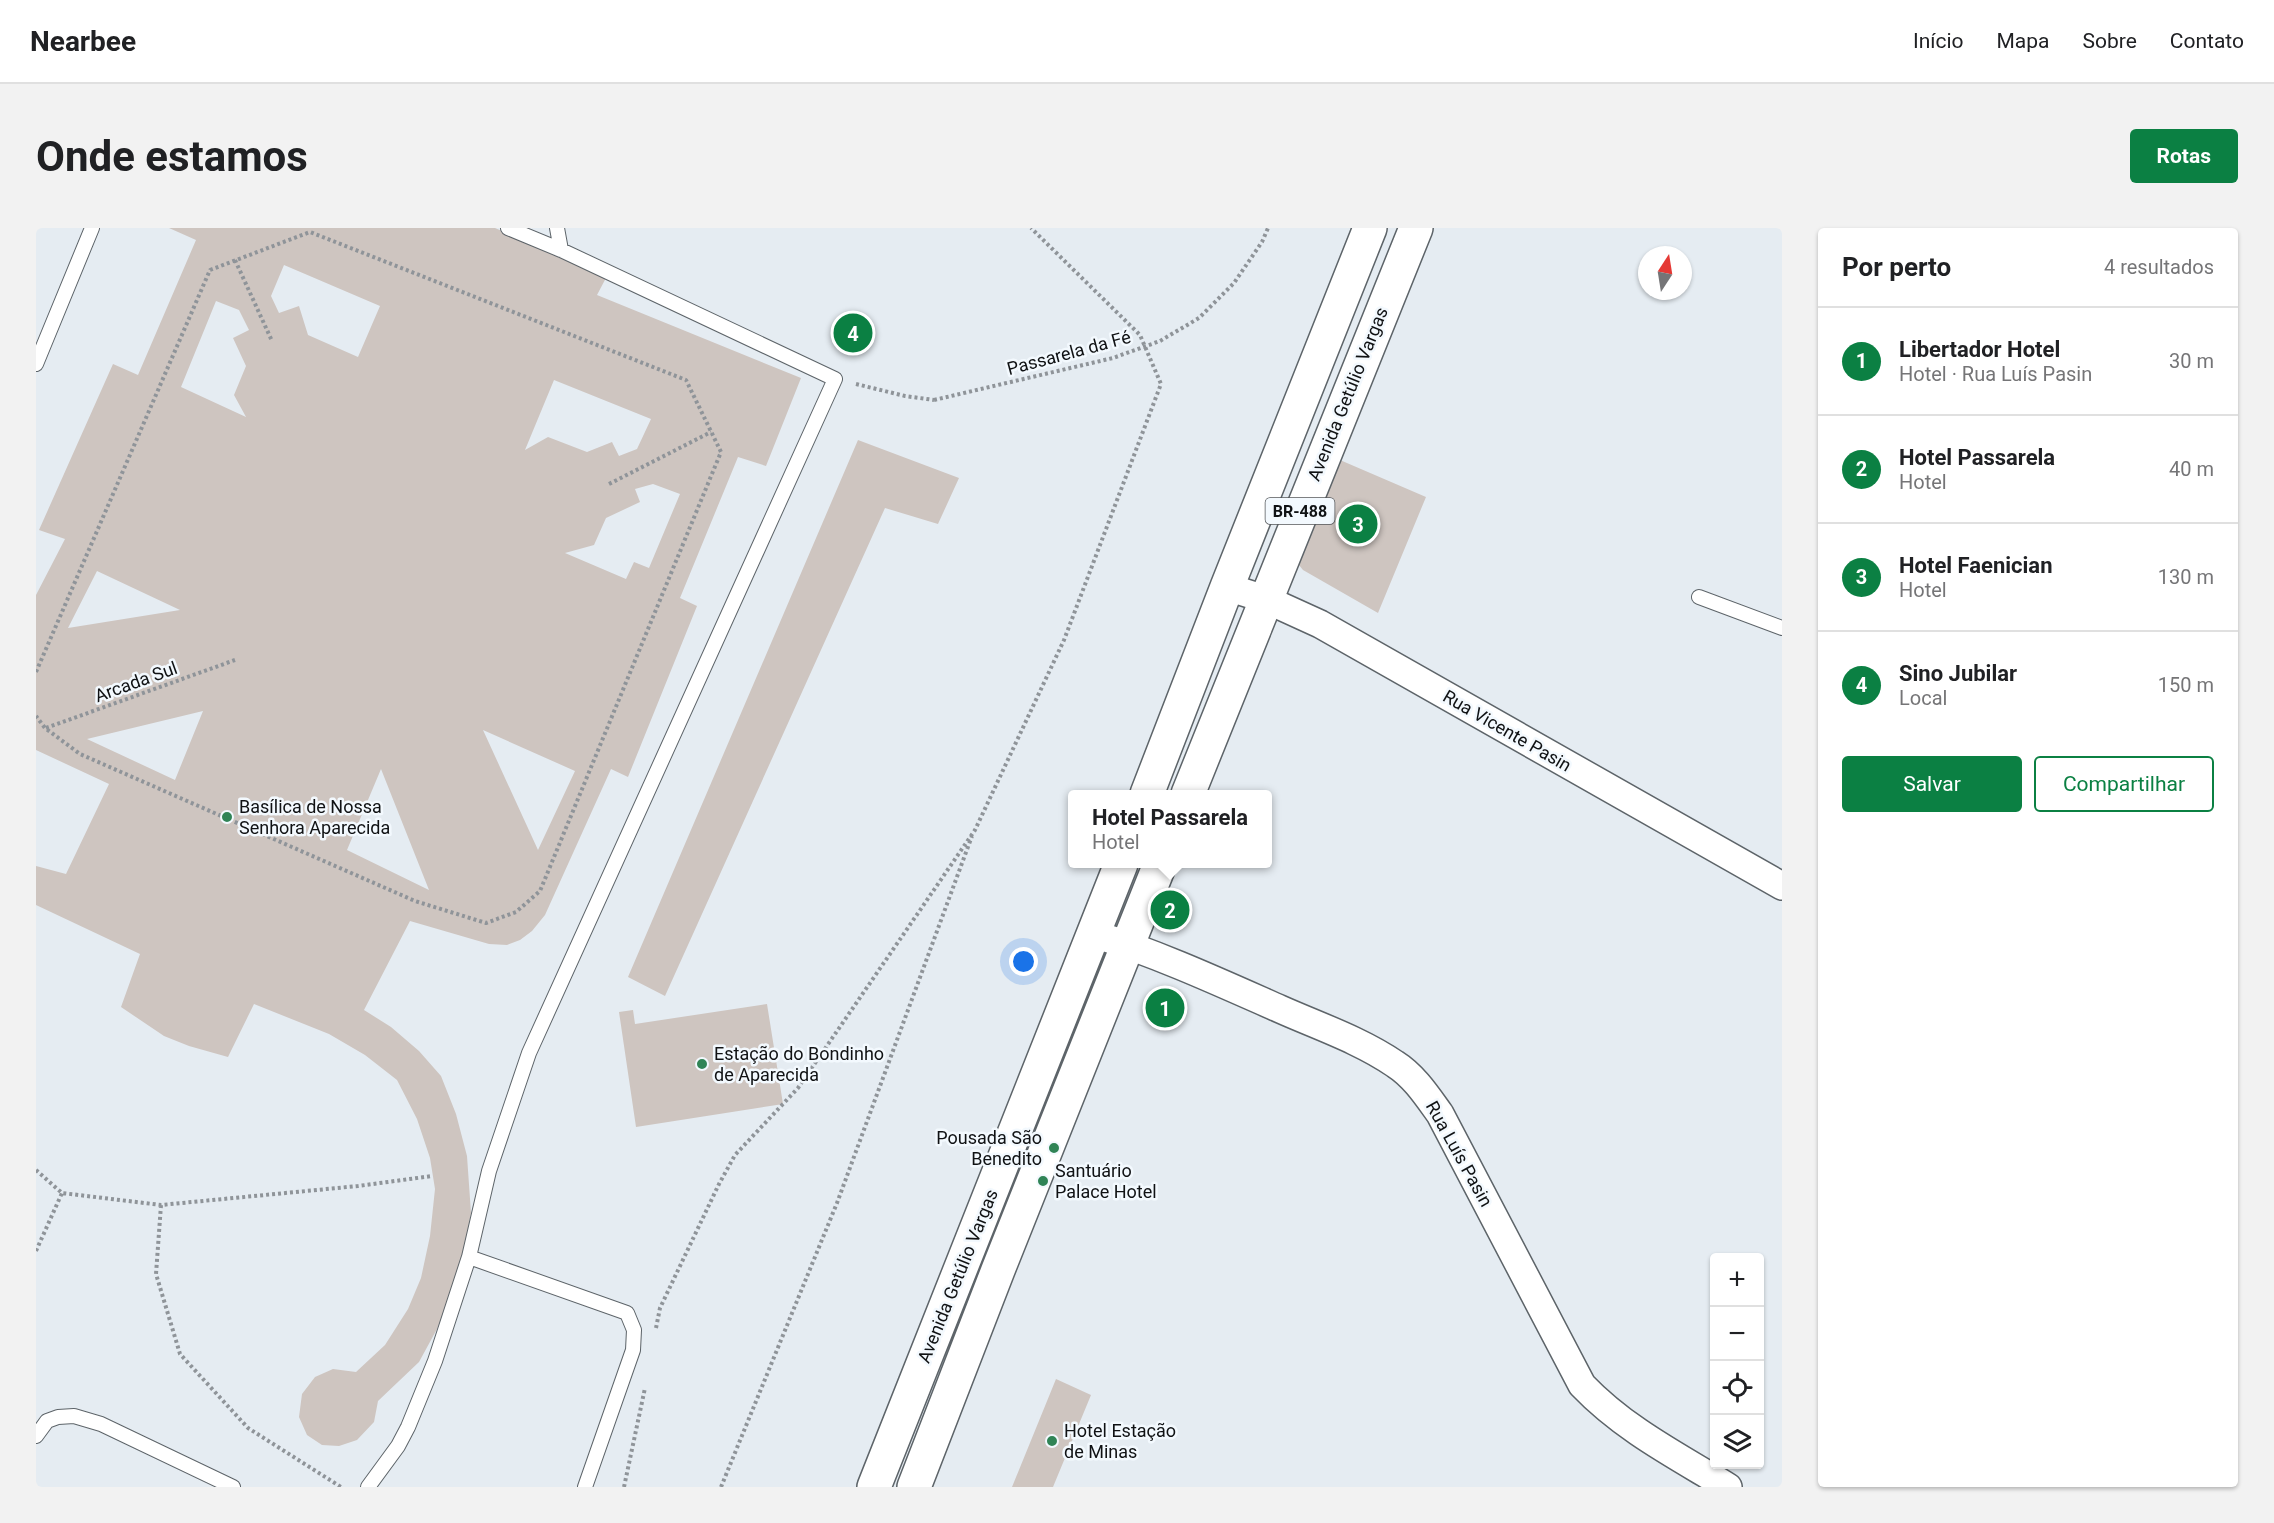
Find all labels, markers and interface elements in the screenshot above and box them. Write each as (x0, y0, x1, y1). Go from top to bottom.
text: Nearbee (30, 25, 136, 58)
text: Início (1913, 29, 1964, 53)
text: Mapa (1997, 29, 2050, 53)
text: Sobre (2083, 29, 2137, 53)
text: Contato (2170, 29, 2244, 53)
button: Rotas (2130, 129, 2238, 183)
text: Onde estamos (36, 132, 308, 181)
north arrow (1638, 246, 1692, 300)
text: Por perto (1842, 252, 1951, 282)
text: 4 resultados (2104, 255, 2214, 279)
street label: Avenida Getúlio Vargas (1303, 304, 1392, 484)
pin: 4 (834, 310, 872, 356)
street label: Passarela da Fé (1005, 326, 1133, 379)
text: Libertador Hotel (1899, 337, 2060, 362)
text: 1 (1856, 349, 1867, 373)
text: 30 m (2169, 349, 2214, 373)
text: Hotel · Rua Luís Pasin (1899, 362, 2092, 386)
text: Hotel Passarela (1899, 445, 2055, 470)
text: 2 (1856, 457, 1867, 481)
text: 40 m (2169, 457, 2214, 481)
text: Hotel (1899, 470, 1947, 494)
road number: BR-488 (1266, 498, 1334, 524)
pin: 3 (1338, 502, 1378, 546)
text: Hotel Faenician (1899, 553, 2052, 578)
text: 3 (1856, 565, 1867, 589)
text: 130 m (2158, 565, 2214, 589)
text: Hotel (1899, 578, 1947, 602)
street label: Arcada Sul (92, 657, 180, 706)
text: Sino Jubilar (1899, 661, 2017, 686)
text: 4 (1856, 673, 1867, 697)
text: 150 m (2158, 673, 2214, 697)
street label: Rua Vicente Pasin (1439, 685, 1575, 776)
text: Local (1899, 686, 1947, 710)
button: Salvar (1842, 756, 2022, 812)
button: Compartilhar (2034, 756, 2214, 812)
popup (1068, 790, 1272, 868)
place label: Basílica de Nossa Senhora Aparecida (239, 796, 390, 838)
text: Hotel Passarela (1092, 805, 1248, 830)
marker: Basílica de Nossa Senhora Aparecida (220, 810, 234, 824)
text: Hotel (1092, 830, 1140, 854)
pin: 2 (1150, 888, 1190, 932)
your location (1009, 947, 1038, 976)
pin: 1 (1146, 986, 1184, 1030)
place label: Estação do Bondinho de Aparecida (714, 1043, 884, 1085)
marker: Estação do Bondinho de Aparecida (695, 1057, 709, 1071)
street label: Rua Luís Pasin (1422, 1097, 1497, 1210)
place label: Pousada São Benedito (936, 1127, 1042, 1169)
marker: Pousada São Benedito (1047, 1141, 1061, 1155)
place label: Santuário Palace Hotel (1055, 1160, 1157, 1202)
marker: Santuário Palace Hotel (1036, 1174, 1050, 1188)
street label: Avenida Getúlio Vargas (913, 1186, 1002, 1366)
map controls (1710, 1253, 1764, 1469)
button: + (1710, 1253, 1764, 1307)
button: − (1710, 1307, 1764, 1361)
button: locate (1710, 1361, 1764, 1415)
button: layers (1710, 1415, 1764, 1469)
place label: Hotel Estação de Minas (1064, 1420, 1176, 1462)
marker: Hotel Estação de Minas (1045, 1434, 1059, 1448)

